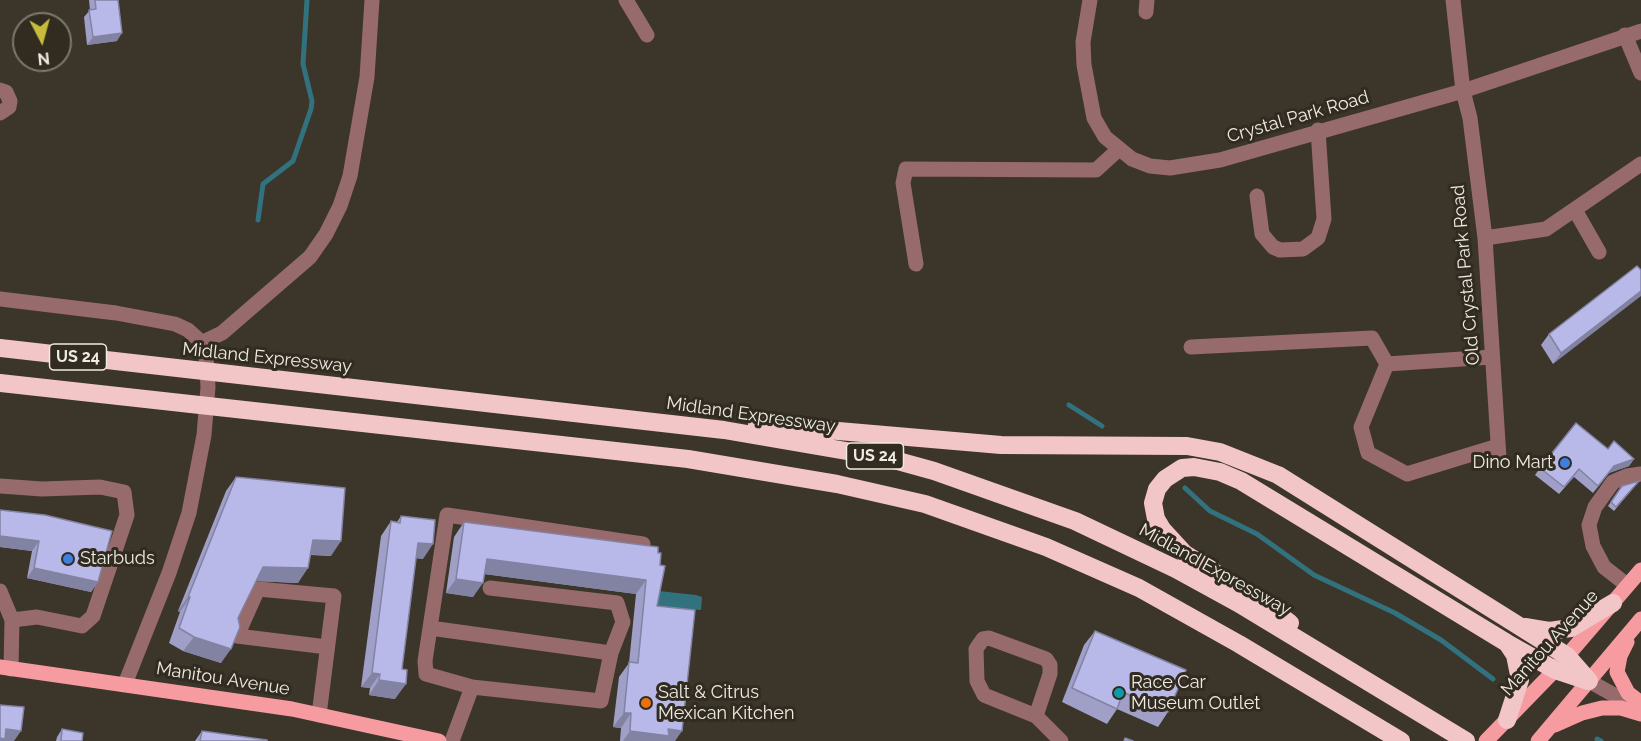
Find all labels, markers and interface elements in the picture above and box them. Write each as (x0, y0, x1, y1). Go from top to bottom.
north arrow (12, 12, 72, 72)
text: N (37, 48, 51, 68)
street label: Crystal Park Road (1225, 86, 1371, 148)
street label: Old Crystal Park Road (1447, 184, 1485, 366)
street label: Midland Expressway (181, 338, 353, 378)
road number: US 24 (50, 344, 106, 370)
street label: Midland Expressway (665, 392, 837, 438)
road number: US 24 (846, 443, 904, 469)
place label: Dino Mart (1473, 452, 1553, 474)
marker: Dino Mart (1558, 456, 1572, 470)
street label: Midland Expressway (1135, 519, 1295, 621)
place label: Starbuds (80, 548, 155, 570)
marker: Starbuds (61, 552, 75, 566)
street label: Manitou Avenue (1497, 586, 1603, 700)
street label: Manitou Avenue (155, 658, 291, 700)
place label: Race Car Museum Outlet (1131, 672, 1260, 714)
place label: Salt & Citrus Mexican Kitchen (658, 682, 794, 724)
marker: Race Car Museum Outlet (1112, 686, 1126, 700)
marker: Salt & Citrus Mexican Kitchen (639, 696, 653, 710)

